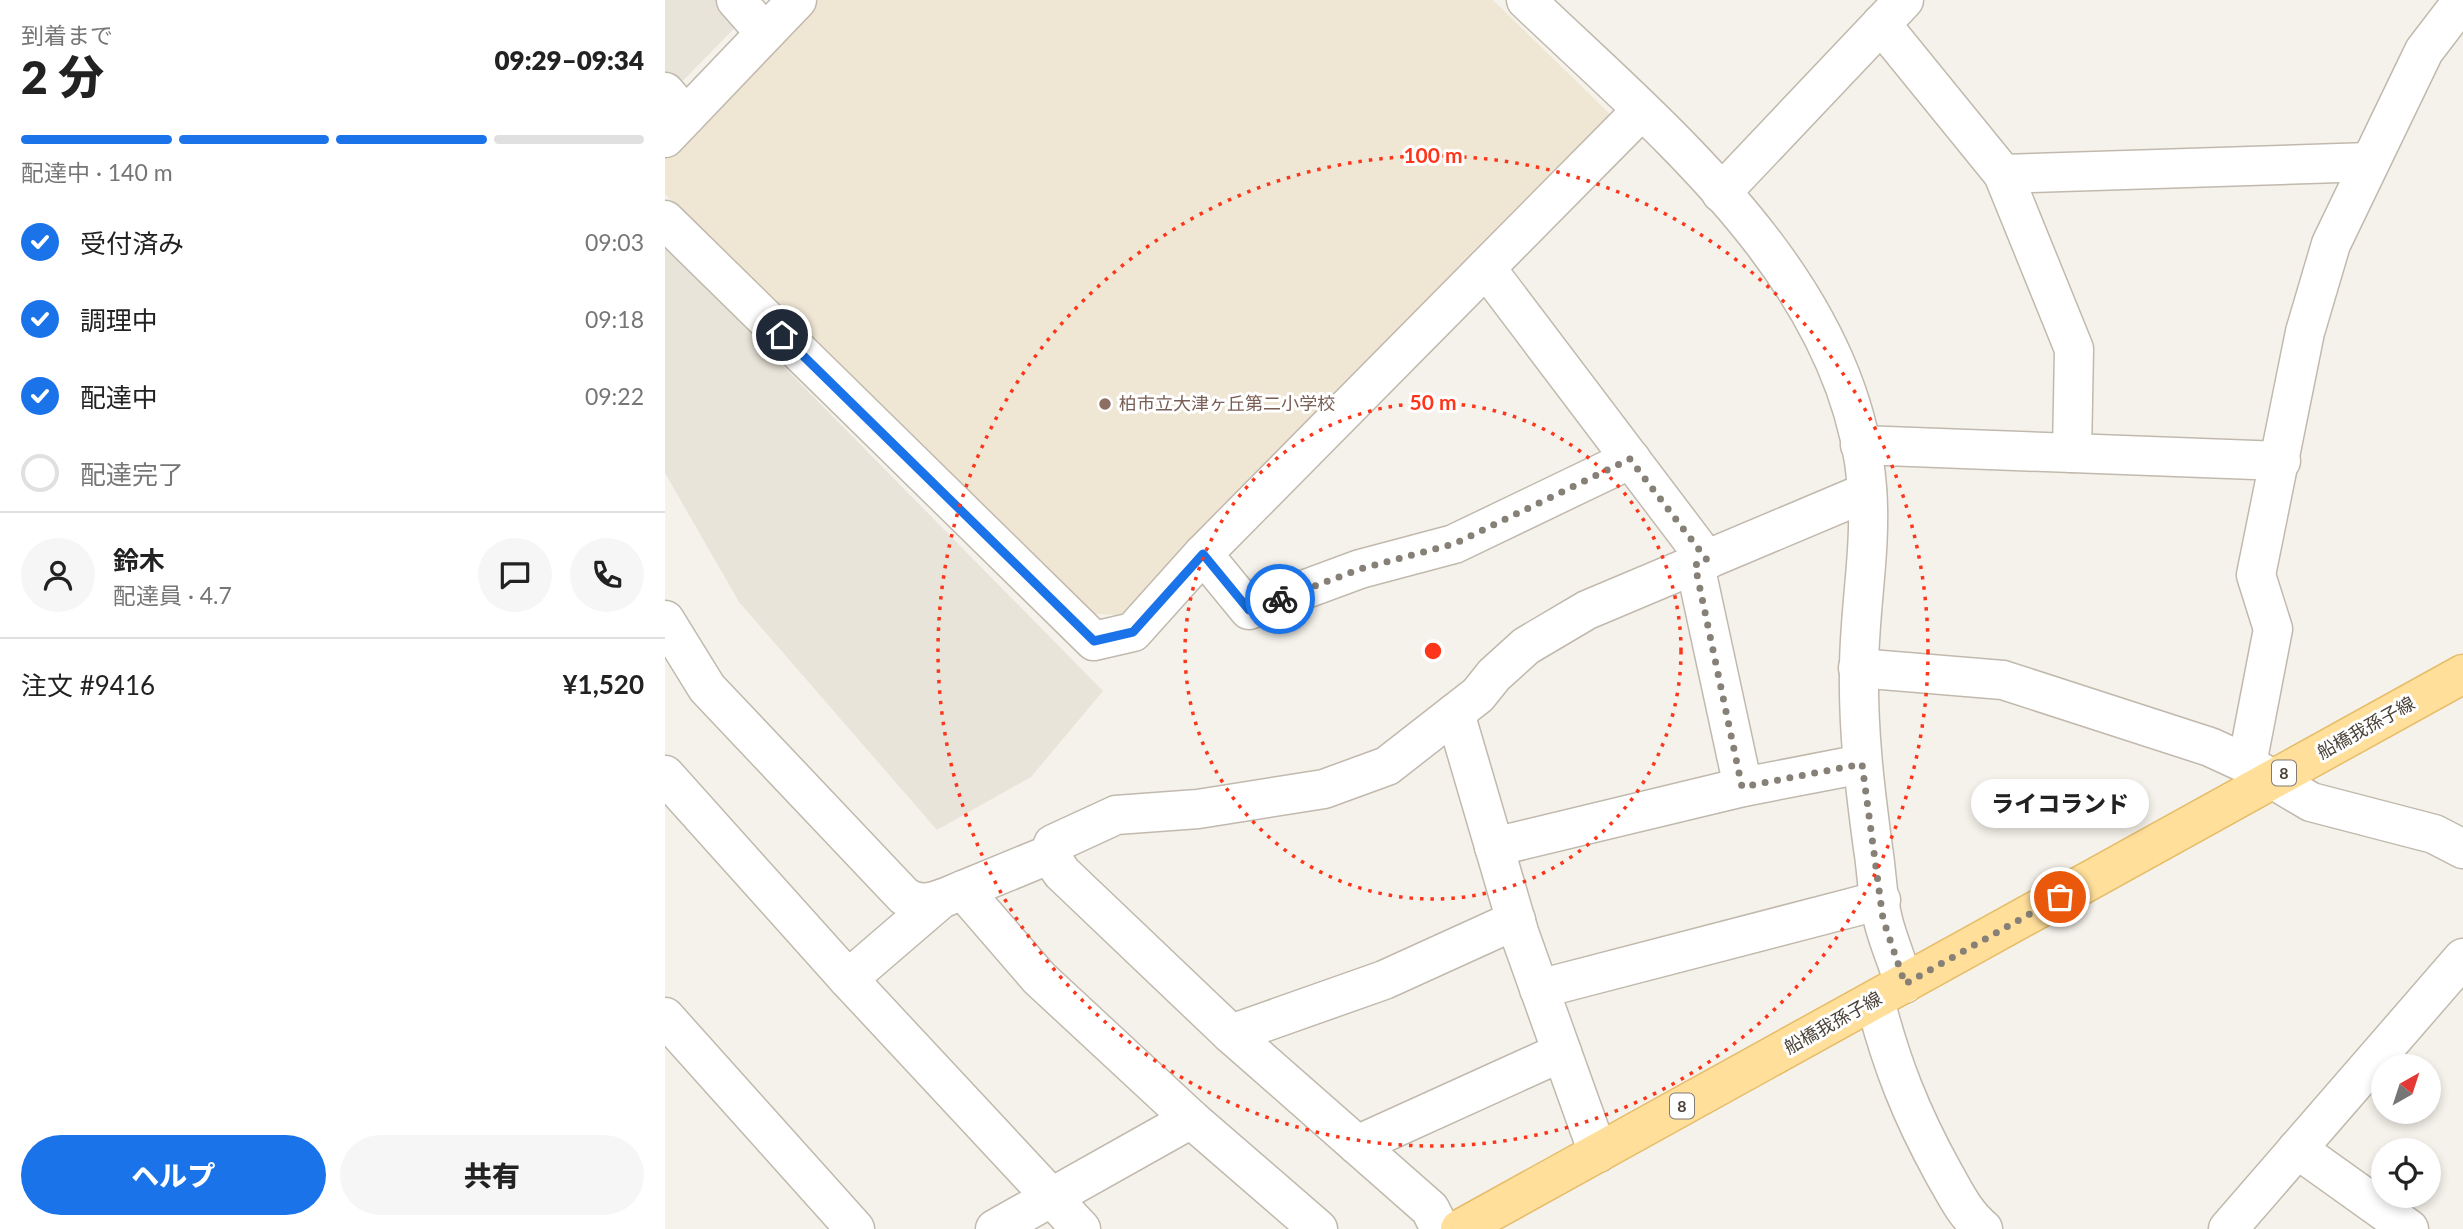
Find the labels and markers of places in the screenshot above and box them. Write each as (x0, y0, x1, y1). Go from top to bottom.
pin (752, 305, 812, 365)
place label: 柏市立大津ヶ丘第二小学校 (1119, 392, 1335, 414)
marker: 柏市立大津ヶ丘第二小学校 (1097, 396, 1113, 412)
centre of rings (1421, 639, 1445, 663)
callout: ライコランド (1971, 778, 2149, 827)
pin (2030, 867, 2090, 927)

